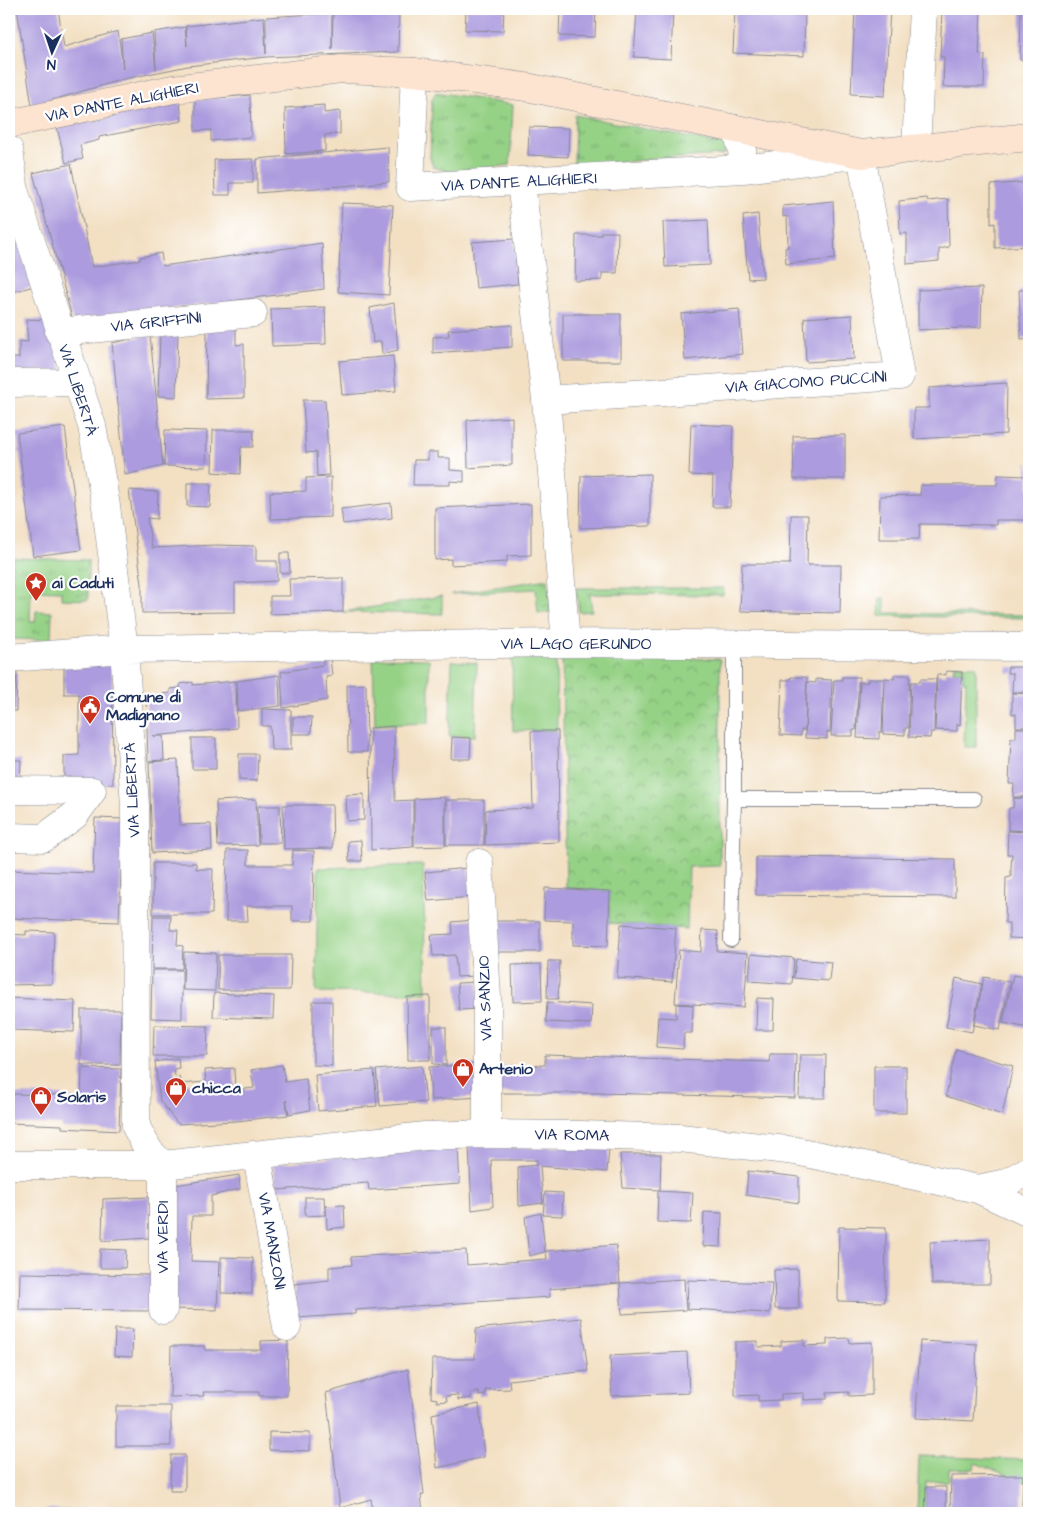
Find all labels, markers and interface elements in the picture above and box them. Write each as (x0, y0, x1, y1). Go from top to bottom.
north arrow (28, 28, 78, 78)
text: N (46, 54, 56, 74)
street label: VIA DANTE ALIGHIERI (43, 76, 201, 128)
street label: VIA DANTE ALIGHIERI (441, 167, 597, 197)
street label: VIA GRIFFINI (110, 306, 202, 338)
street label: VIA LIBERTÀ (53, 341, 103, 439)
street label: VIA GIACOMO PUCCINI (724, 365, 888, 399)
place icon: ai Caduti (24, 571, 48, 602)
place label: ai Caduti (51, 572, 114, 594)
street label: VIA LAGO GERUNDO (501, 633, 652, 655)
place label: Comune di Madignano (106, 686, 181, 728)
public building icon: Comune di Madignano (78, 694, 102, 725)
street label: VIA LIBERTÀ (119, 742, 145, 838)
street label: VIA SANZIO (473, 955, 497, 1041)
shop icon: Artenio (451, 1057, 475, 1088)
place label: Artenio (479, 1058, 534, 1080)
shop icon: chicca (164, 1076, 188, 1107)
place label: chicca (192, 1077, 242, 1099)
shop icon: Solaris (29, 1085, 53, 1116)
place label: Solaris (56, 1086, 106, 1108)
street label: VIA ROMA (534, 1123, 610, 1147)
street label: VIA MANZONI (253, 1191, 291, 1291)
street label: VIA VERDI (152, 1201, 174, 1273)

